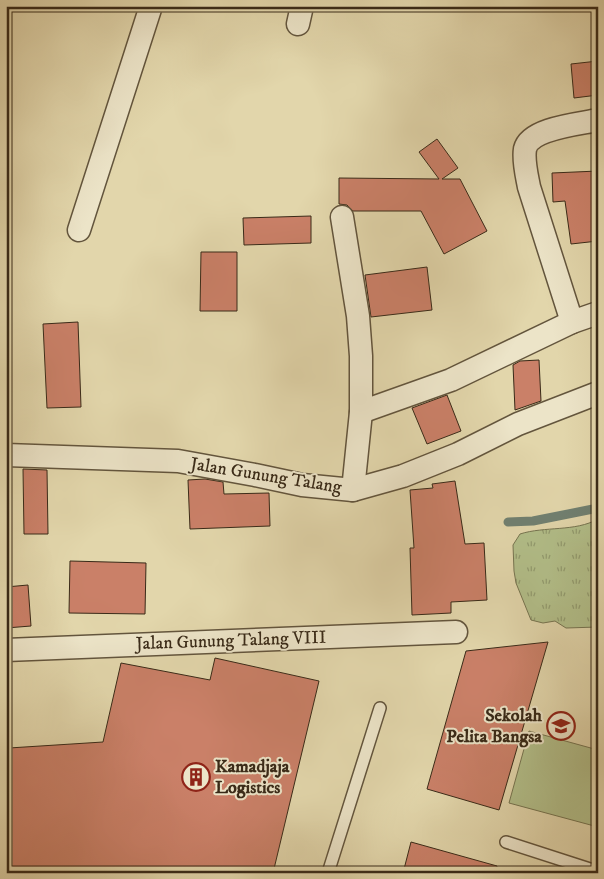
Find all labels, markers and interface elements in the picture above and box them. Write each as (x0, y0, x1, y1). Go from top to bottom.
street label: Jalan Gunung Talang (187, 453, 343, 499)
street label: Jalan Gunung Talang VIII (133, 627, 327, 655)
place label: Sekolah Pelita Bangsa (446, 705, 543, 748)
school or university icon: Sekolah Pelita Bangsa (546, 711, 576, 741)
place label: Kamadjaja Logistics (215, 756, 290, 799)
building icon: Kamadjaja Logistics (181, 762, 211, 792)

